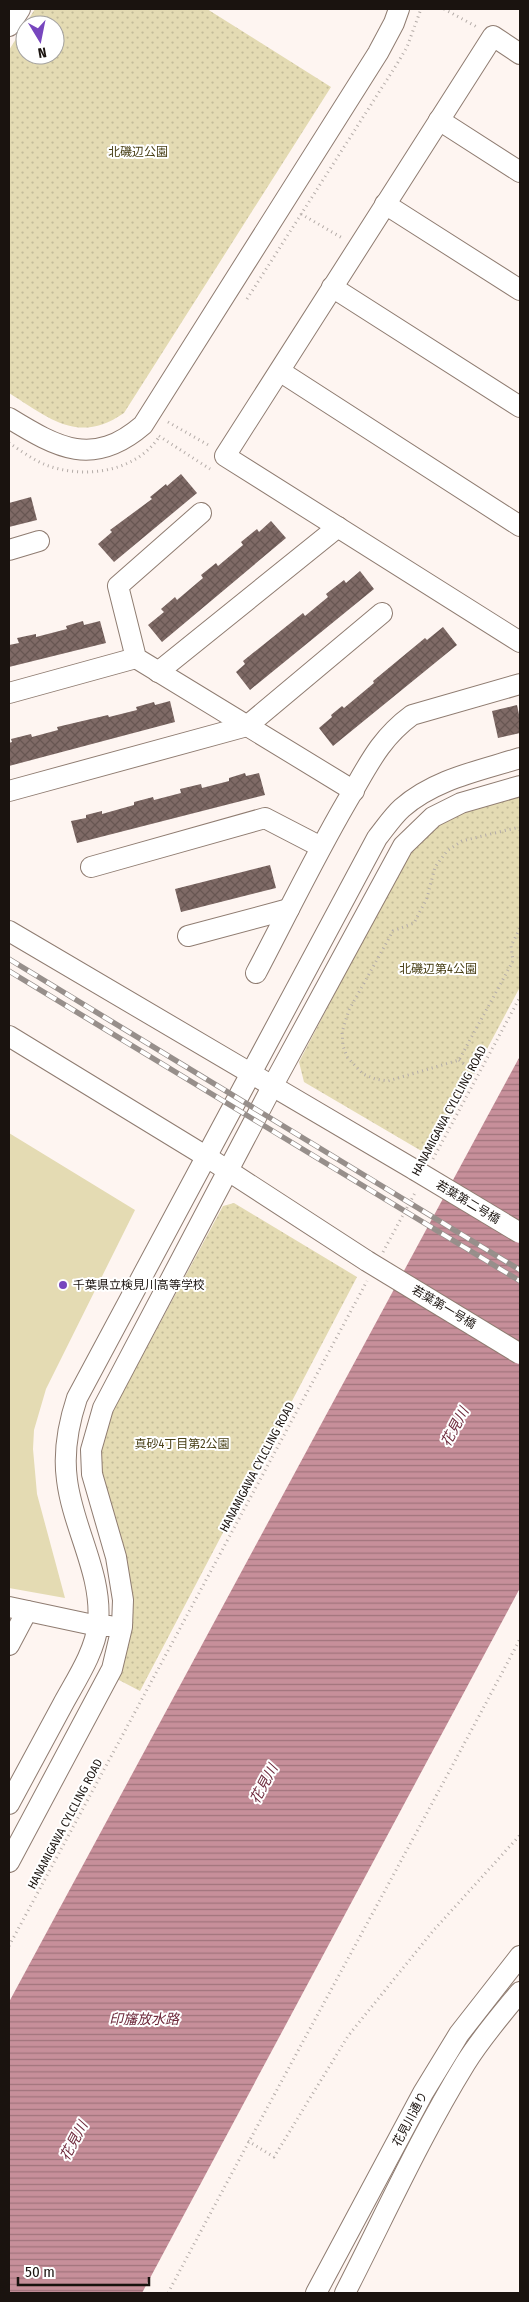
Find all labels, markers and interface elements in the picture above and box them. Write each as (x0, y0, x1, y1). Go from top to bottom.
north arrow (15, 15, 65, 65)
text: N (37, 43, 48, 61)
park label: 北磯辺公園 (108, 145, 168, 159)
park label: 北磯辺第4公園 (399, 962, 477, 976)
street label: HANAMIGAWA CYLCLING ROAD (409, 1043, 489, 1179)
street label: 若葉第二号橋 (434, 1177, 502, 1227)
place label: 千葉県立検見川高等学校 (73, 1278, 205, 1292)
marker: 千葉県立検見川高等学校 (57, 1279, 69, 1291)
street label: 若葉第一号橋 (410, 1282, 478, 1332)
street label: HANAMIGAWA CYLCLING ROAD (217, 1399, 297, 1535)
water label: 花見川 (438, 1403, 473, 1450)
park label: 真砂4丁目第2公園 (134, 1437, 230, 1451)
street label: HANAMIGAWA CYLCLING ROAD (25, 1756, 105, 1892)
water label: 花見川 (247, 1760, 282, 1807)
water label: 印旛放水路 (109, 2011, 180, 2028)
street label: 花見川通り (390, 2089, 430, 2149)
water label: 花見川 (57, 2117, 92, 2164)
scale bar (18, 2254, 149, 2286)
text: 50 m (25, 2263, 55, 2281)

